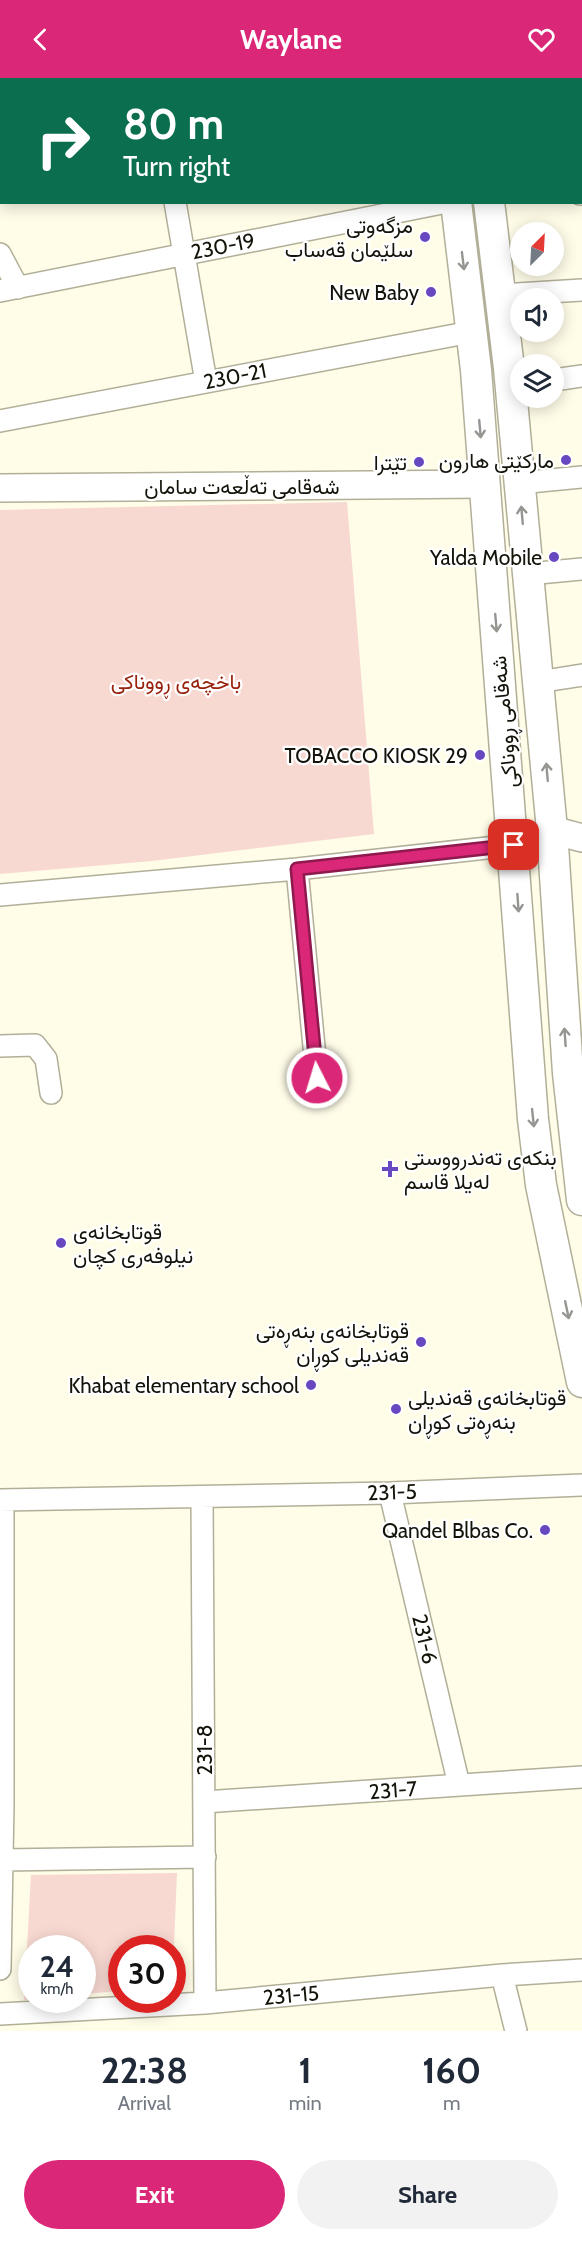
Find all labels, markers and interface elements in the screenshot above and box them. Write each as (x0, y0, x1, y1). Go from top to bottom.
icon: back (24, 23, 57, 56)
text: Waylane (240, 23, 342, 56)
icon: heart (525, 23, 558, 56)
text: 80 m (123, 98, 224, 150)
icon: right (24, 102, 102, 180)
text: Turn right (123, 150, 230, 183)
place label: مزگەوتی سلێمان قەساب (285, 213, 413, 262)
north arrow (510, 222, 564, 276)
map controls (510, 222, 564, 408)
street label: 230-19 (189, 228, 257, 264)
marker: مزگەوتی سلێمان قەساب (418, 230, 432, 244)
one-way arrow (457, 250, 468, 270)
place label: New Baby (329, 280, 419, 305)
marker: New Baby (424, 285, 438, 299)
button: sound (510, 288, 564, 342)
button: layers (510, 354, 564, 408)
street label: 230-21 (201, 358, 269, 394)
one-way arrow (475, 418, 486, 438)
place label: مارکێتی هارون (439, 448, 554, 474)
place label: تێترا (374, 450, 407, 476)
marker: مارکێتی هارون (559, 453, 573, 467)
marker: تێترا (412, 455, 426, 469)
street label: شەقامی تەڵعەت سامان (144, 474, 340, 499)
one-way arrow (516, 506, 527, 525)
place label: Yalda Mobile (429, 545, 542, 570)
marker: Yalda Mobile (547, 550, 561, 564)
one-way arrow (491, 613, 502, 633)
street label: شەقامی ڕووناکی (486, 654, 527, 789)
park label: باخچەی ڕووناکی (111, 669, 241, 699)
place label: TOBACCO KIOSK 29 (285, 743, 468, 768)
marker: TOBACCO KIOSK 29 (473, 748, 487, 762)
one-way arrow (541, 762, 552, 782)
pin (488, 819, 539, 870)
icon: arrive (497, 828, 530, 861)
one-way arrow (512, 893, 523, 913)
one-way arrow (560, 1028, 571, 1047)
position arrow (285, 1046, 349, 1110)
one-way arrow (528, 1108, 539, 1128)
place label: بنکەی تەندرووستی لەیلا قاسم (404, 1145, 557, 1196)
marker: بنکەی تەندرووستی لەیلا قاسم (381, 1160, 399, 1178)
place label: قوتابخانەی نیلوفەری کچان (73, 1219, 193, 1270)
marker: قوتابخانەی نیلوفەری کچان (54, 1236, 68, 1250)
one-way arrow (562, 1300, 573, 1320)
place label: قوتابخانەی بنەڕەتی قەندیلی کوڕان (256, 1318, 409, 1372)
marker: قوتابخانەی بنەڕەتی قەندیلی کوڕان (414, 1335, 428, 1349)
place label: Khabat elementary school (68, 1373, 299, 1398)
marker: Khabat elementary school (304, 1378, 318, 1392)
place label: قوتابخانەی قەندیلی بنەڕەتی کوڕان (408, 1385, 566, 1439)
marker: قوتابخانەی قەندیلی بنەڕەتی کوڕان (389, 1402, 403, 1416)
street label: 231-5 (367, 1479, 417, 1505)
place label: Qandel Blbas Co. (382, 1518, 533, 1543)
marker: Qandel Blbas Co. (538, 1523, 552, 1537)
street label: 231-6 (407, 1612, 443, 1666)
street label: 231-8 (192, 1725, 217, 1775)
street label: 231-7 (368, 1776, 418, 1804)
speed limit sign: 30 (108, 1935, 186, 2013)
text: 24 (40, 1948, 74, 1985)
text: km/h (41, 1980, 73, 1998)
street label: 231-15 (262, 1980, 320, 2010)
text: 22:38 (101, 2048, 188, 2092)
text: 1 (298, 2048, 312, 2092)
text: 160 (422, 2048, 481, 2092)
text: Arrival (118, 2091, 171, 2115)
text: min (289, 2091, 322, 2115)
text: m (443, 2091, 461, 2115)
button: Exit (24, 2160, 285, 2229)
button: Share (297, 2160, 558, 2229)

